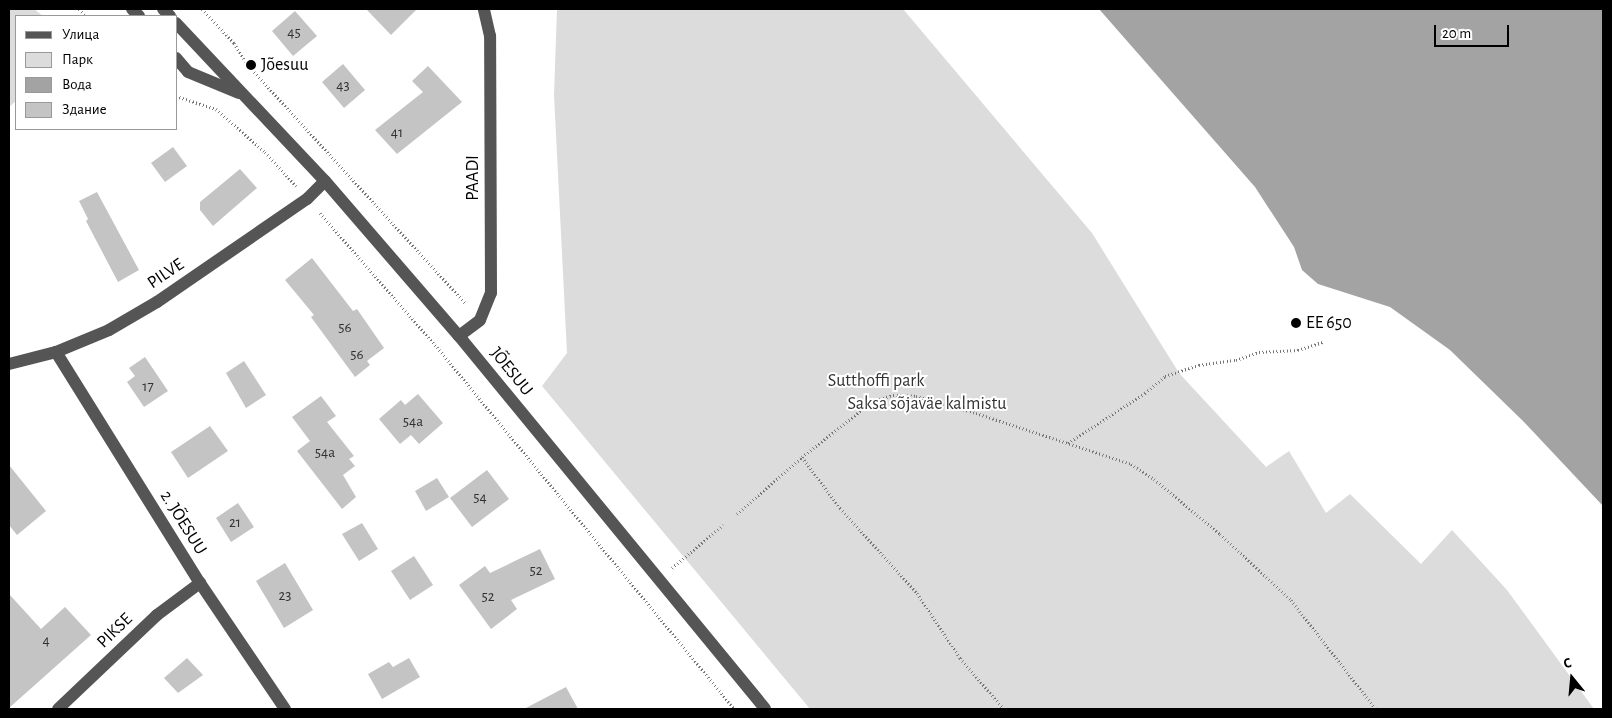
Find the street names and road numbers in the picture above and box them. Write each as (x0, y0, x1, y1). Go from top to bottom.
street label: PAADI (462, 155, 484, 201)
street label: PILVE (144, 254, 188, 294)
street label: JÕESUU (485, 343, 537, 401)
street label: 2. JÕESUU (155, 487, 211, 559)
street label: PIKSE (93, 609, 137, 653)

